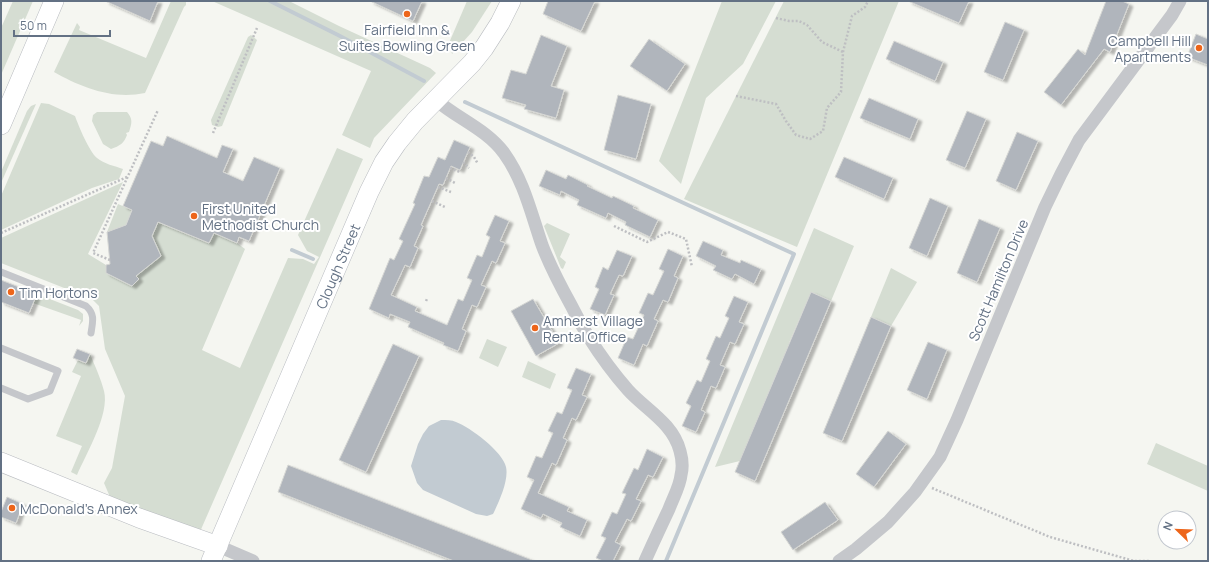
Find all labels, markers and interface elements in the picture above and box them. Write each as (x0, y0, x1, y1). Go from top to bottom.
marker: Fairfield Inn & Suites Bowling Green (402, 9, 412, 19)
scale bar (14, 12, 110, 38)
text: 50 m (20, 17, 47, 34)
place label: Fairfield Inn & Suites Bowling Green (339, 20, 475, 55)
place label: Campbell Hill Apartments (1108, 31, 1191, 66)
marker: Campbell Hill Apartments (1194, 43, 1204, 53)
place label: First United Methodist Church (202, 199, 319, 234)
marker: First United Methodist Church (189, 211, 199, 221)
street label: Scott Hamilton Drive (964, 216, 1032, 344)
street label: Clough Street (311, 220, 364, 311)
place label: Tim Hortons (19, 283, 97, 302)
marker: Tim Hortons (6, 287, 16, 297)
place label: Amherst Village Rental Office (543, 311, 643, 346)
marker: Amherst Village Rental Office (530, 323, 540, 333)
place label: McDonald's Annex (20, 499, 138, 518)
marker: McDonald's Annex (7, 503, 17, 513)
north arrow (1157, 510, 1197, 550)
text: N (1159, 519, 1176, 532)

